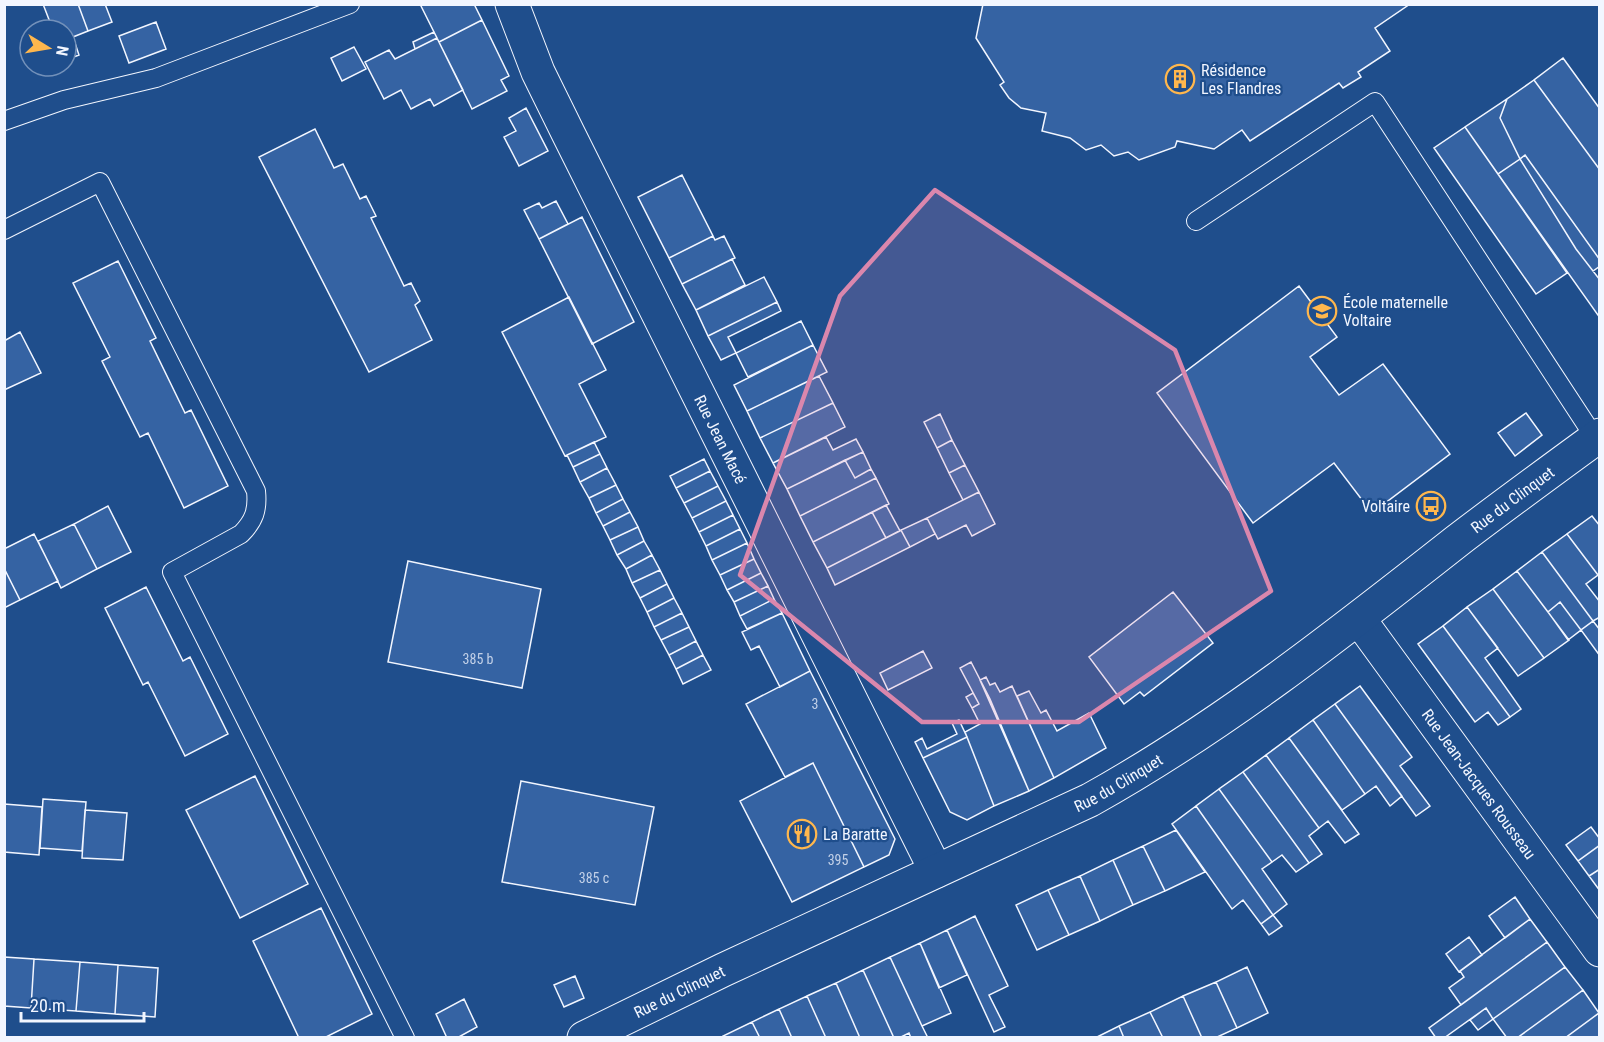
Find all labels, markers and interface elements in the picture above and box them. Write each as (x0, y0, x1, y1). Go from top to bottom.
north arrow (18, 18, 78, 78)
text: N (52, 44, 72, 57)
place label: Résidence Les Flandres (1201, 61, 1281, 98)
building icon: Résidence Les Flandres (1164, 63, 1196, 95)
place label: École maternelle Voltaire (1343, 293, 1448, 330)
school or university icon: École maternelle Voltaire (1306, 295, 1338, 327)
street label: Rue Jean Macé (691, 392, 751, 487)
street label: Rue du Clinquet (1467, 462, 1558, 537)
bus stop icon: Voltaire (1415, 490, 1447, 522)
place label: Voltaire (1361, 497, 1410, 516)
house number: 385 b (463, 651, 494, 667)
house number: 3 (812, 696, 818, 712)
street label: Rue Jean-Jacques Rousseau (1418, 705, 1540, 863)
street label: Rue du Clinquet (1071, 750, 1166, 816)
restaurant icon: La Baratte (786, 818, 818, 850)
place label: La Baratte (823, 825, 888, 844)
house number: 395 (828, 852, 848, 868)
house number: 385 c (579, 870, 609, 886)
street label: Rue du Clinquet (631, 961, 728, 1022)
scale bar (21, 985, 144, 1023)
text: 20 m (30, 995, 65, 1016)

